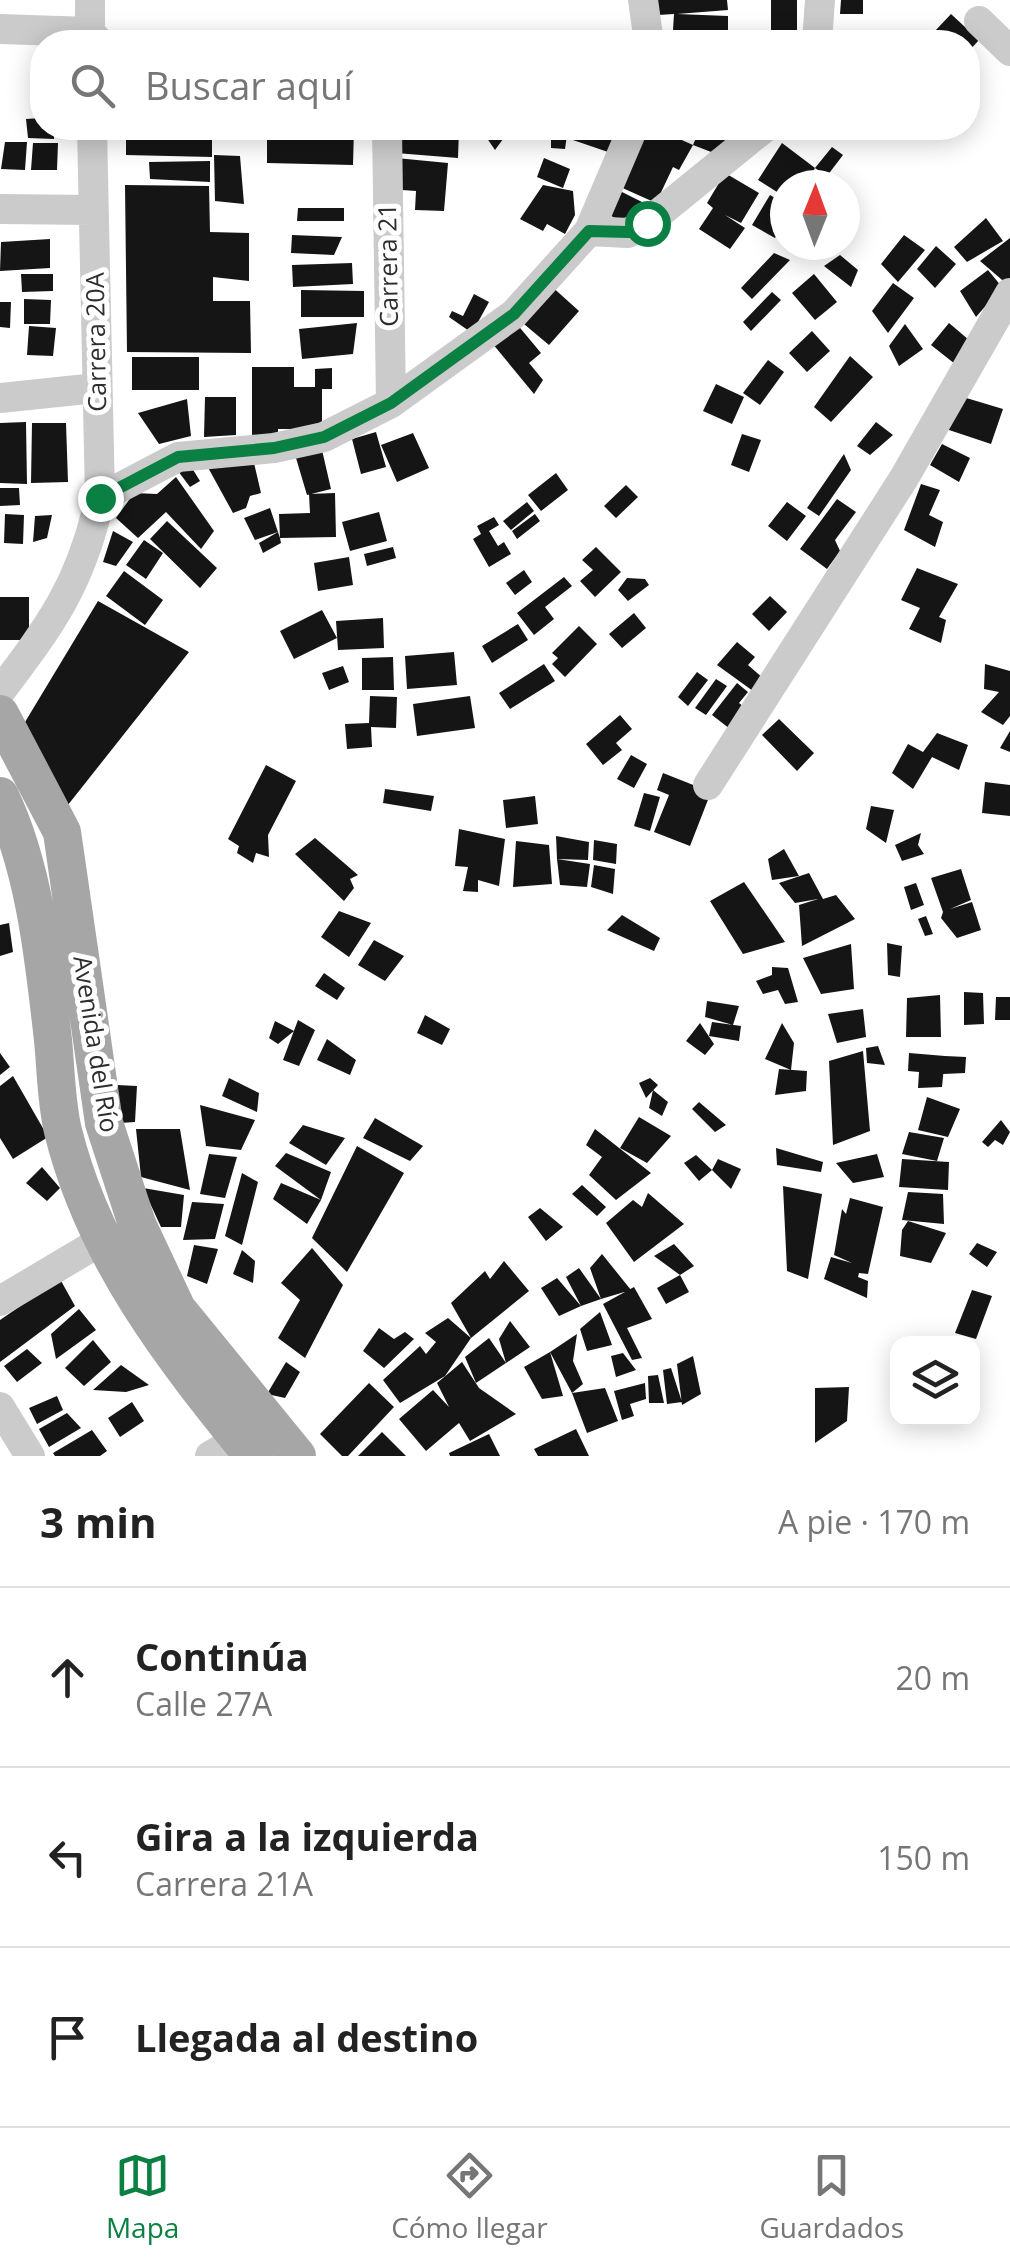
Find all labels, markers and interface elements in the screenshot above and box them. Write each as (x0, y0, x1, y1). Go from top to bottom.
search box (30, 30, 980, 140)
icon: search (65, 58, 120, 113)
text: Buscar aquí (145, 59, 353, 111)
north arrow (770, 170, 860, 260)
route start (625, 201, 671, 247)
street label: Carrera 21 (369, 203, 405, 327)
street label: Carrera 20A (77, 272, 113, 412)
route end (78, 476, 124, 522)
street label: Avenida del Río (66, 953, 128, 1135)
map controls (890, 1336, 980, 1426)
button: layers (890, 1336, 980, 1426)
text: 3 min (40, 1493, 157, 1550)
text: A pie · 170 m (778, 1500, 970, 1543)
text: Continúa (135, 1630, 309, 1682)
icon: ahead (40, 1650, 95, 1705)
text: 20 m (895, 1656, 970, 1699)
text: Calle 27A (135, 1682, 272, 1725)
text: Gira a la izquierda (135, 1810, 479, 1862)
icon: left (40, 1830, 95, 1885)
text: 150 m (877, 1836, 970, 1879)
text: Carrera 21A (135, 1862, 313, 1905)
icon: arrive (40, 2010, 95, 2065)
text: Llegada al destino (135, 2011, 478, 2063)
tab: Mapa (106, 2148, 179, 2246)
tab: Cómo llegar (391, 2148, 548, 2246)
tab: Guardados (760, 2148, 904, 2246)

